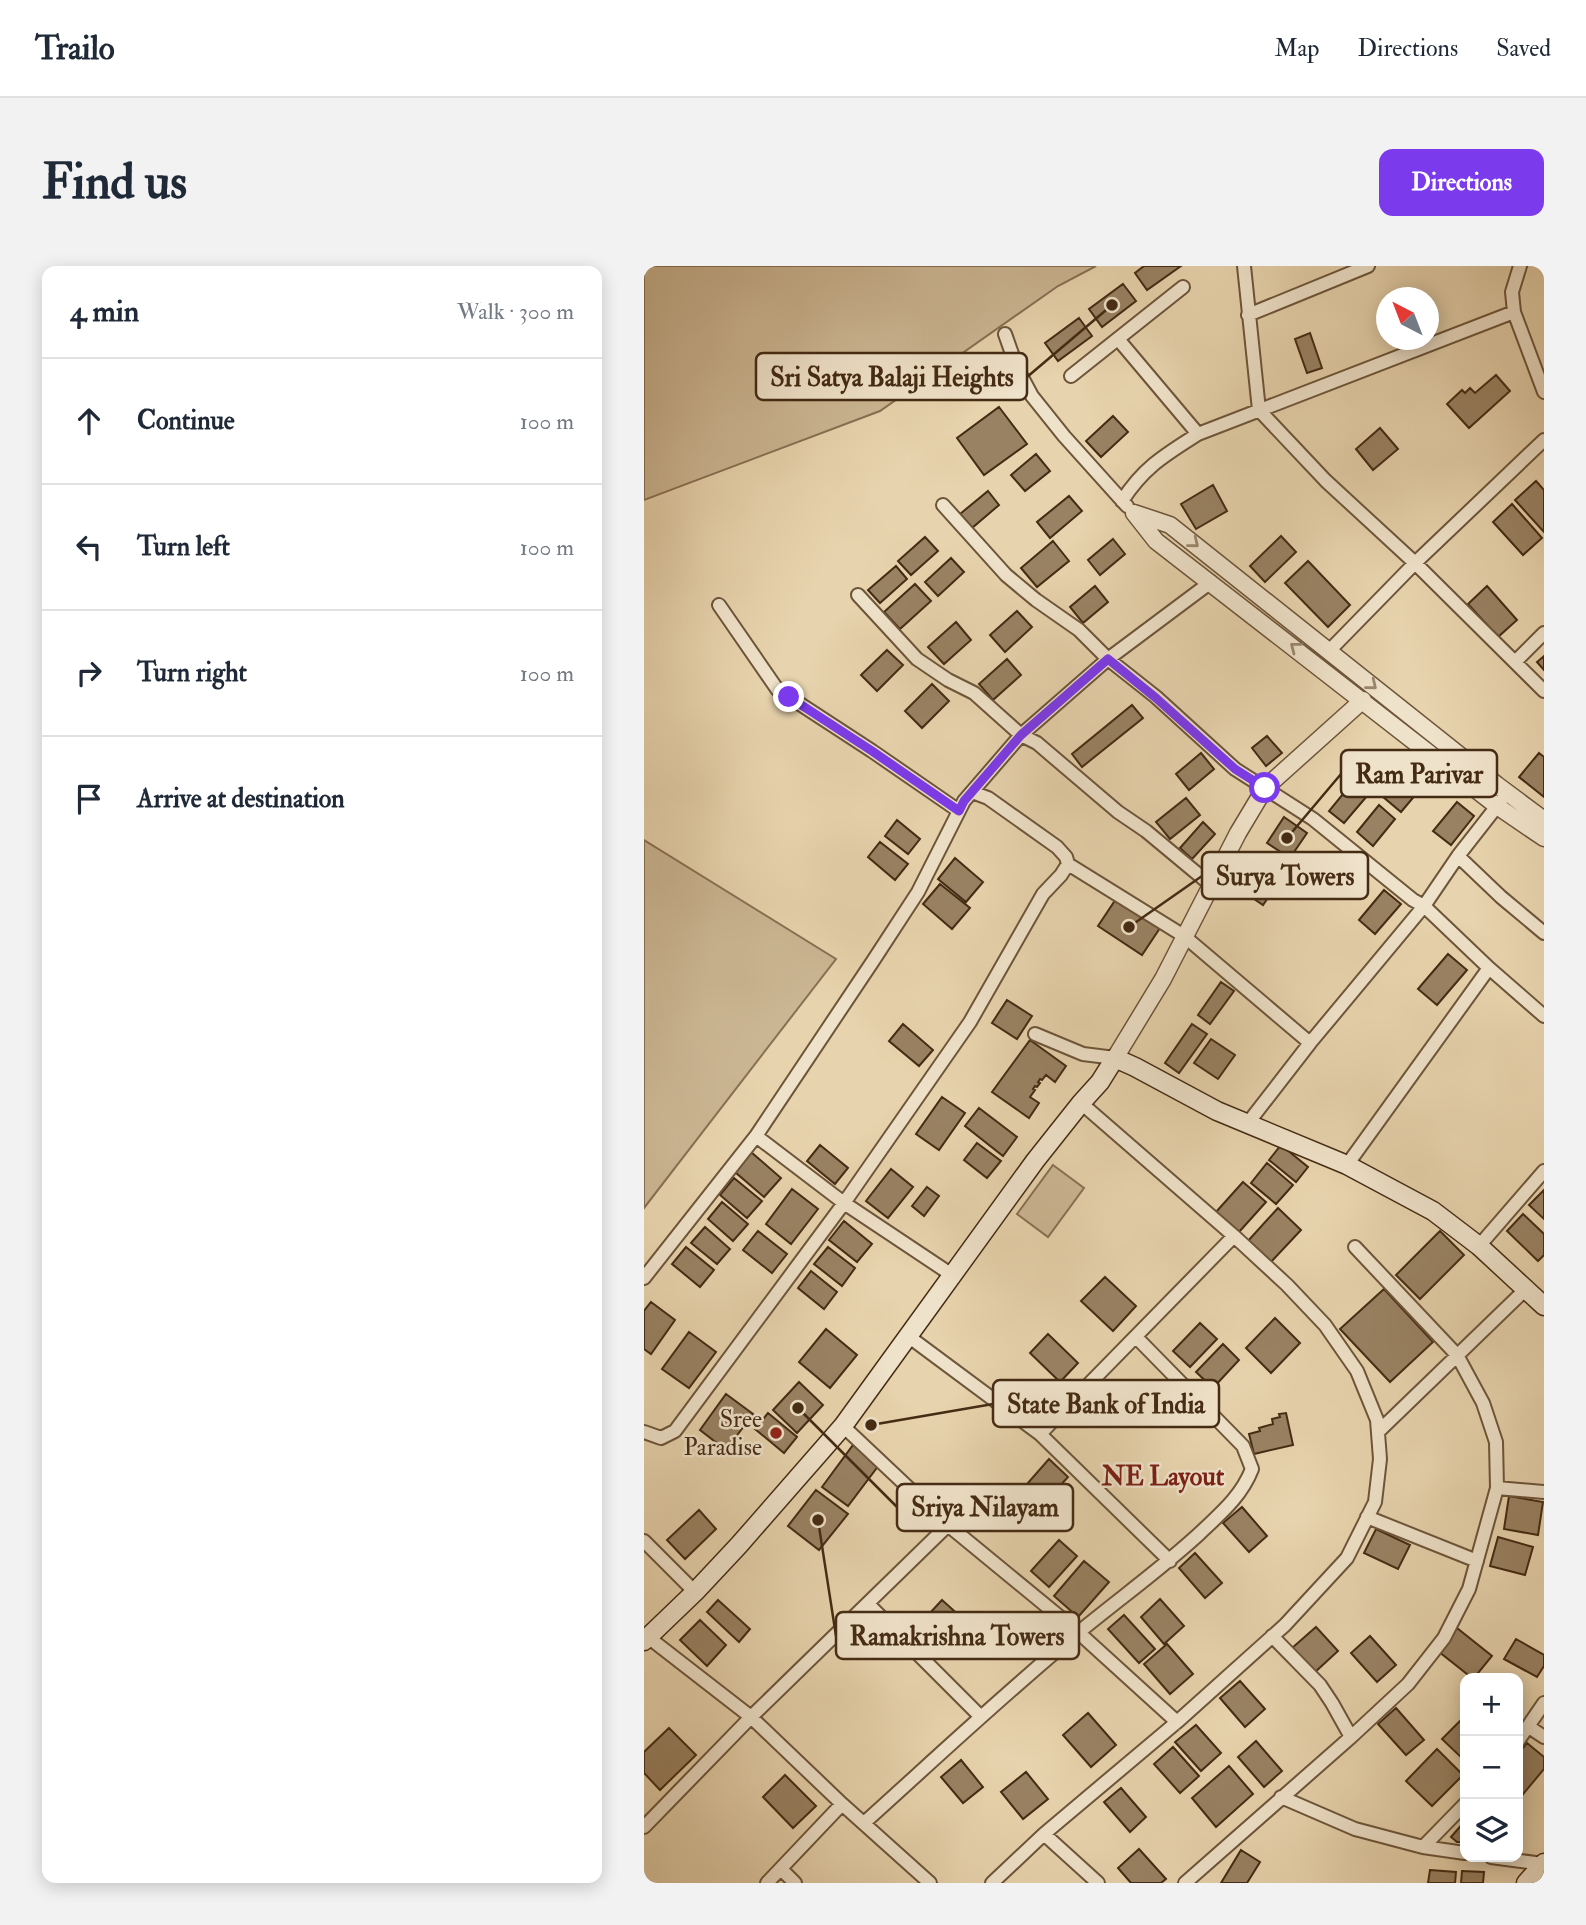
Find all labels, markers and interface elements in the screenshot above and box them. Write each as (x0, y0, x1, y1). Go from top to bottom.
text: Trailo (35, 28, 115, 69)
text: Map (1274, 33, 1319, 64)
text: Directions (1357, 33, 1458, 64)
text: Saved (1496, 33, 1551, 64)
button: Directions (1379, 149, 1544, 216)
text: Find us (42, 152, 187, 213)
north arrow (1376, 287, 1439, 350)
text: 4 min (70, 293, 139, 330)
text: Walk · 300 m (457, 297, 574, 326)
callout: Sri Satya Balaji Heights (756, 353, 1027, 400)
text: Sri Satya Balaji Heights (770, 362, 1014, 395)
icon: ahead (70, 402, 108, 440)
text: Continue (137, 405, 235, 437)
text: 100 m (520, 407, 574, 436)
icon: left (70, 528, 108, 566)
text: Turn left (137, 531, 230, 563)
text: 100 m (520, 533, 574, 562)
one-way arrow (1186, 535, 1198, 548)
one-way arrow (1291, 643, 1303, 656)
icon: right (70, 654, 108, 692)
text: Turn right (137, 657, 247, 689)
text: 100 m (520, 659, 574, 688)
one-way arrow (1363, 677, 1376, 689)
route end (773, 681, 804, 712)
callout: Ram Parivar (1341, 750, 1497, 797)
text: Ram Parivar (1355, 759, 1483, 791)
route start (1249, 772, 1280, 803)
icon: arrive (70, 780, 108, 818)
text: Arrive at destination (137, 783, 345, 815)
callout: Surya Towers (1202, 852, 1368, 899)
text: Surya Towers (1216, 861, 1354, 894)
callout: State Bank of India (993, 1380, 1219, 1427)
text: State Bank of India (1007, 1389, 1206, 1421)
place label: Sree Paradise (683, 1404, 762, 1463)
marker: Sree Paradise (768, 1425, 784, 1441)
district label: NE Layout (1101, 1461, 1225, 1494)
callout: Sriya Nilayam (897, 1484, 1073, 1531)
text: Sriya Nilayam (911, 1492, 1060, 1525)
callout: Ramakrishna Towers (836, 1612, 1079, 1659)
text: Ramakrishna Towers (850, 1621, 1065, 1653)
map controls (1460, 1673, 1523, 1862)
button: + (1460, 1673, 1523, 1736)
button: − (1460, 1736, 1523, 1799)
button: layers (1460, 1799, 1523, 1862)

